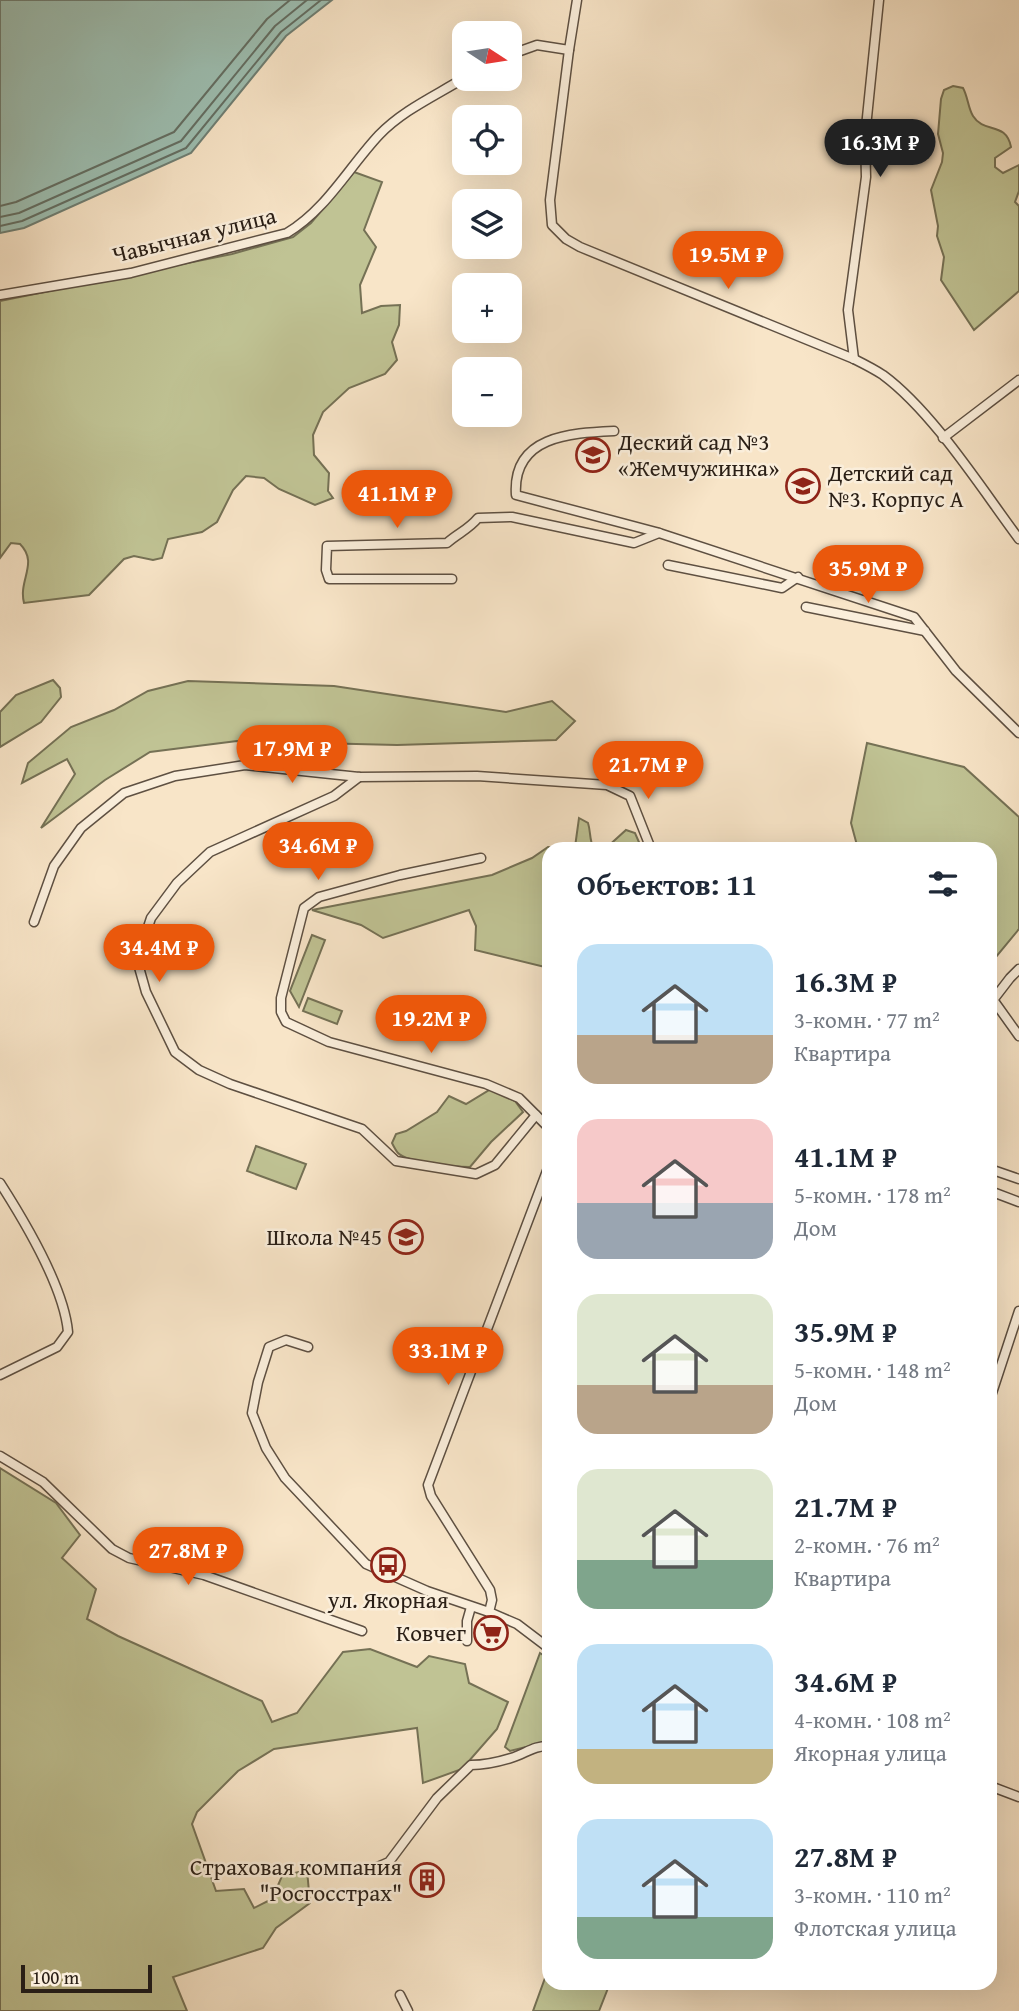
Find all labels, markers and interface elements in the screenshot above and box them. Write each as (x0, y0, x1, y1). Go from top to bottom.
north arrow (452, 21, 522, 91)
map controls (452, 21, 522, 427)
button: locate (452, 105, 522, 175)
pin: 16.3M ₽ (815, 120, 945, 179)
text: 16.3M ₽ (840, 125, 920, 158)
button: layers (452, 189, 522, 259)
street label: Чавычная улица (109, 198, 279, 271)
pin: 19.5M ₽ (663, 232, 793, 291)
text: 19.5M ₽ (688, 237, 768, 270)
button: + (452, 273, 522, 343)
button: − (452, 357, 522, 427)
place label: Деский сад №3 «Жемчужинка» (617, 425, 779, 484)
school or university icon: Деский сад №3 «Жемчужинка» (574, 436, 612, 474)
place label: Детский сад №3. Корпус А (827, 456, 964, 515)
school or university icon: Детский сад №3. Корпус А (784, 467, 822, 505)
pin: 41.1M ₽ (332, 470, 462, 530)
text: 41.1M ₽ (357, 476, 437, 509)
pin: 35.9M ₽ (803, 546, 933, 605)
text: 35.9M ₽ (828, 551, 908, 584)
pin: 17.9M ₽ (227, 726, 357, 785)
text: 17.9M ₽ (252, 731, 332, 764)
pin: 21.7M ₽ (583, 742, 713, 801)
text: 21.7M ₽ (608, 747, 688, 780)
pin: 34.6M ₽ (253, 822, 383, 882)
text: 34.6M ₽ (278, 828, 358, 861)
text: Объектов: 11 (577, 862, 757, 906)
icon: filters (924, 865, 962, 903)
pin: 34.4M ₽ (94, 925, 224, 984)
text: 34.4M ₽ (119, 930, 199, 963)
text: 16.3M ₽ (794, 959, 897, 1003)
icon: home (633, 972, 717, 1056)
pin: 19.2M ₽ (366, 996, 496, 1055)
text: 19.2M ₽ (391, 1001, 471, 1034)
text: 3-комн. · 77 m² (794, 1003, 940, 1036)
text: Квартира (794, 1036, 891, 1069)
text: 41.1M ₽ (794, 1134, 897, 1178)
icon: home (633, 1147, 717, 1231)
text: 5-комн. · 178 m² (794, 1178, 951, 1211)
text: Дом (794, 1211, 837, 1244)
school or university icon: Школа №45 (387, 1218, 425, 1256)
place label: Школа №45 (266, 1220, 382, 1253)
text: 35.9M ₽ (794, 1309, 897, 1353)
icon: home (633, 1322, 717, 1406)
pin: 33.1M ₽ (383, 1328, 513, 1387)
text: 33.1M ₽ (408, 1333, 488, 1366)
text: 5-комн. · 148 m² (794, 1353, 951, 1386)
text: Дом (794, 1386, 837, 1419)
text: 21.7M ₽ (794, 1484, 897, 1528)
icon: home (633, 1497, 717, 1581)
pin: 27.8M ₽ (123, 1528, 253, 1587)
text: 2-комн. · 76 m² (794, 1528, 940, 1561)
text: 27.8M ₽ (148, 1533, 228, 1566)
bus stop icon: ул. Якорная (369, 1546, 407, 1584)
text: Квартира (794, 1561, 891, 1594)
place label: ул. Якорная (327, 1583, 449, 1616)
supermarket icon: Ковчег (472, 1614, 510, 1652)
place label: Ковчег (396, 1616, 466, 1649)
text: 34.6M ₽ (794, 1659, 897, 1703)
icon: home (633, 1672, 717, 1756)
text: 4-комн. · 108 m² (794, 1703, 951, 1736)
text: Якорная улица (794, 1736, 947, 1769)
text: 27.8M ₽ (794, 1834, 897, 1878)
icon: home (633, 1847, 717, 1931)
place label: Страховая компания "Росгосстрах" (190, 1850, 402, 1909)
building icon: Страховая компания "Росгосстрах" (408, 1861, 446, 1899)
text: 3-комн. · 110 m² (794, 1878, 951, 1911)
text: Флотская улица (794, 1911, 956, 1944)
scale bar (21, 1962, 152, 1994)
text: 100 m (32, 1963, 79, 1991)

